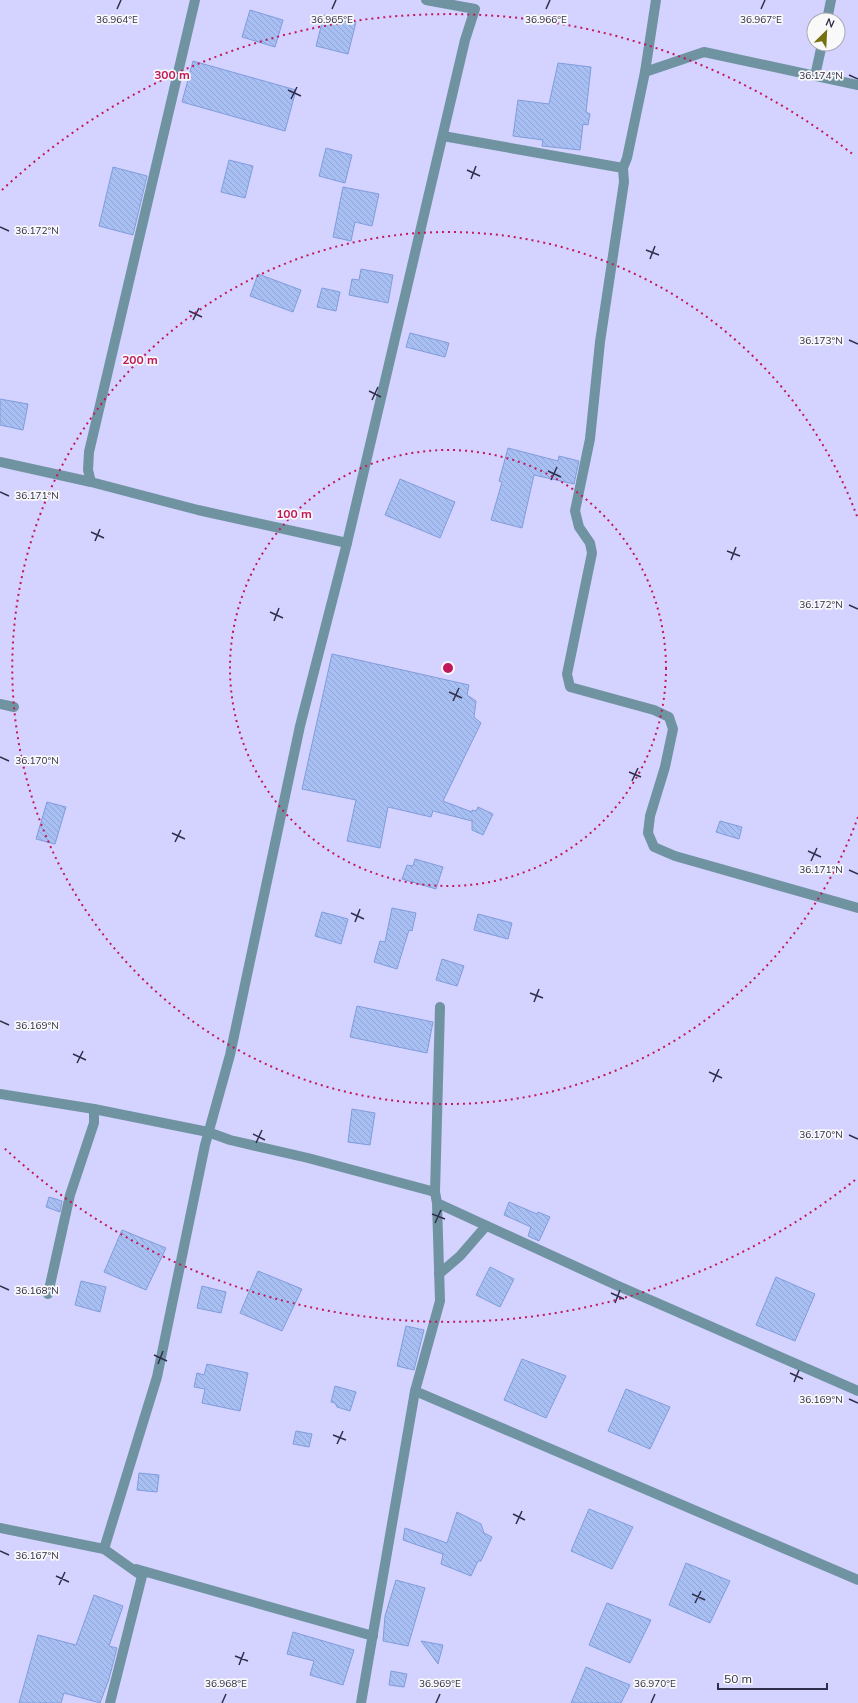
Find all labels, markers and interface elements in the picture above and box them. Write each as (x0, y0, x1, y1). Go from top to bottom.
north arrow (806, 12, 846, 52)
text: 36.964°E (96, 13, 138, 26)
text: 36.965°E (311, 13, 353, 26)
text: 36.966°E (525, 13, 567, 26)
text: 36.967°E (740, 13, 782, 26)
text: N (823, 15, 837, 31)
text: 300 m (154, 67, 190, 82)
text: 36.174°N (799, 69, 843, 82)
text: 36.172°N (15, 224, 59, 237)
text: 36.173°N (799, 334, 843, 347)
text: 200 m (122, 352, 158, 367)
text: 36.171°N (15, 489, 59, 502)
text: 100 m (276, 506, 312, 521)
text: 36.172°N (799, 598, 843, 611)
centre of rings (441, 661, 455, 675)
text: 36.170°N (15, 754, 59, 767)
text: 36.171°N (799, 863, 843, 876)
text: 36.169°N (15, 1019, 59, 1032)
text: 36.170°N (799, 1128, 843, 1141)
text: 36.168°N (15, 1284, 59, 1297)
text: 36.169°N (799, 1393, 843, 1406)
text: 36.167°N (15, 1549, 59, 1562)
scale bar (718, 1665, 827, 1691)
text: 50 m (724, 1671, 752, 1686)
text: 36.968°E (205, 1677, 247, 1690)
text: 36.969°E (419, 1677, 461, 1690)
text: 36.970°E (634, 1677, 676, 1690)

